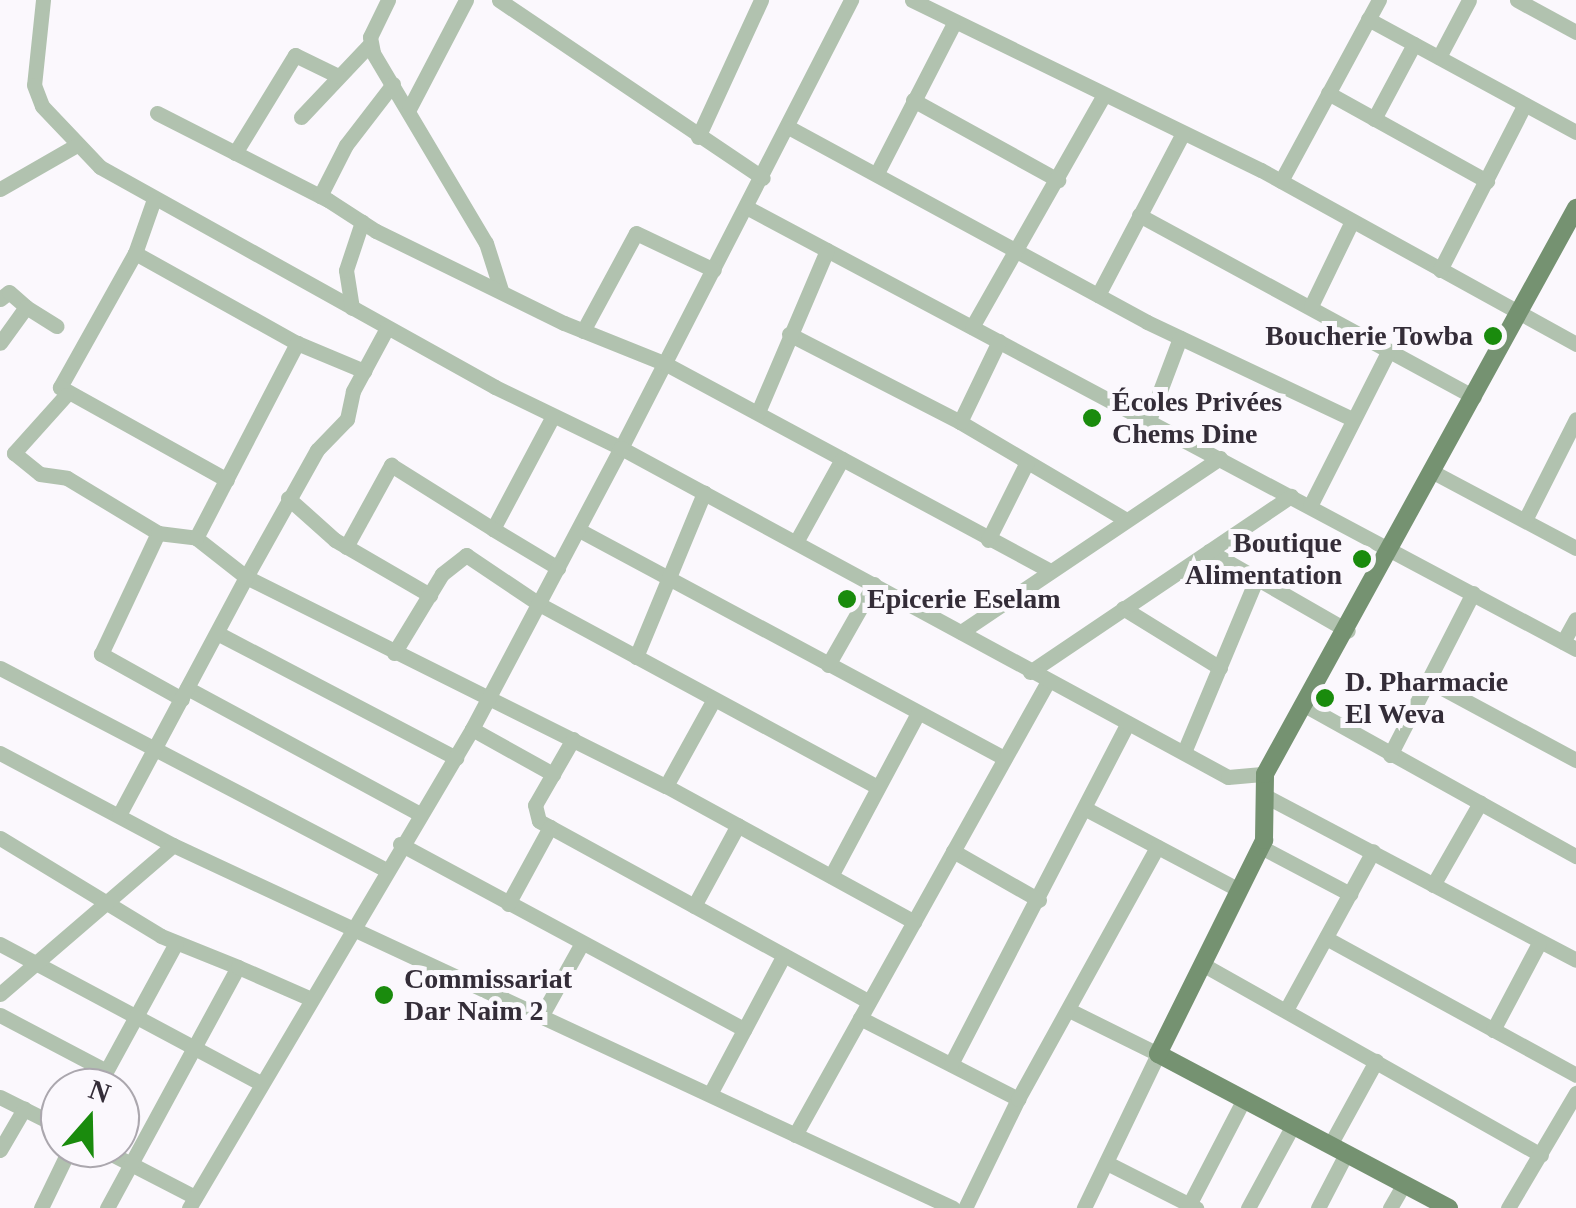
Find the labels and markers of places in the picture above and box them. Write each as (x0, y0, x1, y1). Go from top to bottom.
place label: Boucherie Towba (1234, 319, 1473, 353)
marker: Boucherie Towba (1482, 325, 1504, 347)
place label: Écoles Privées Chems Dine (1112, 385, 1307, 451)
marker: Écoles Privées Chems Dine (1081, 407, 1103, 429)
place label: Boutique Alimentation (1158, 526, 1342, 592)
marker: Boutique Alimentation (1351, 548, 1373, 570)
place label: Epicerie Eselam (867, 582, 1084, 616)
marker: Epicerie Eselam (836, 588, 858, 610)
place label: D. Pharmacie El Weva (1345, 665, 1529, 731)
marker: D. Pharmacie El Weva (1314, 687, 1336, 709)
place label: Commissariat Dar Naim 2 (404, 962, 598, 1028)
marker: Commissariat Dar Naim 2 (373, 984, 395, 1006)

